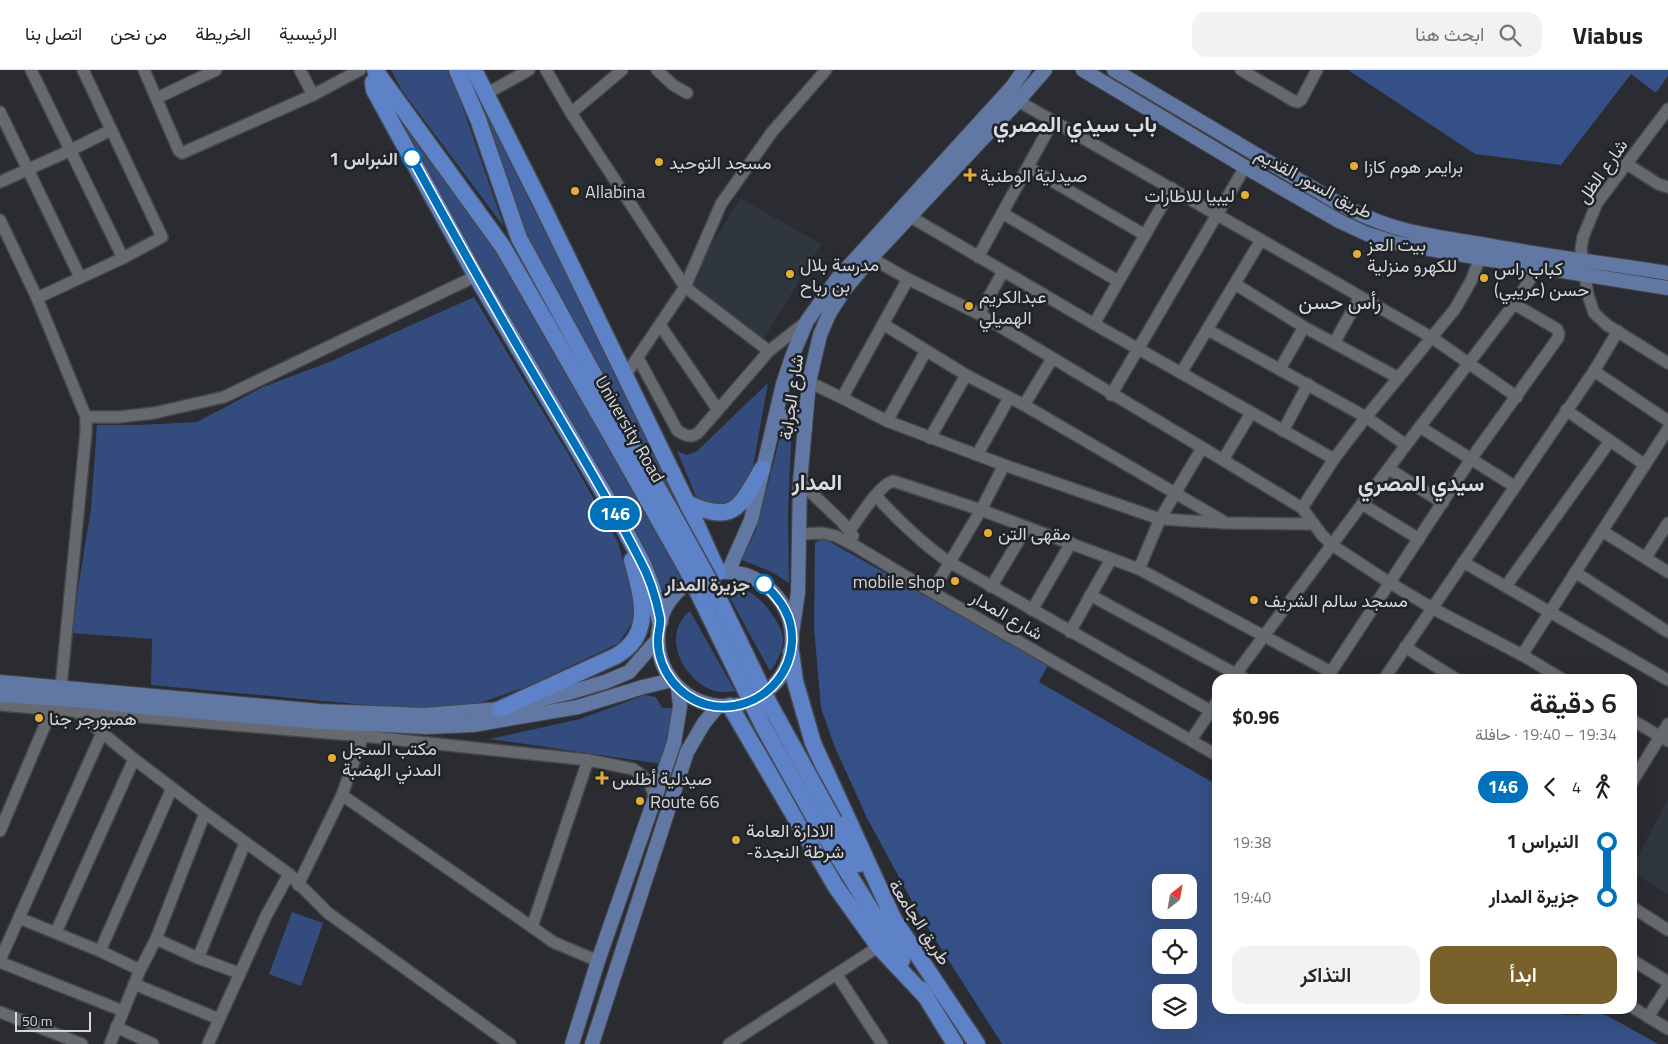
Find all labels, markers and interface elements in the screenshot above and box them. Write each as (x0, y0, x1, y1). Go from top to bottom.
search box (1192, 12, 1542, 57)
text: Viabus (1572, 17, 1643, 53)
text: ابحث هنا (1415, 19, 1484, 48)
text: اتصل بنا (25, 20, 82, 47)
text: من نحن (110, 20, 167, 47)
text: الخريطة (195, 20, 251, 47)
text: الرئيسية (279, 20, 337, 47)
icon: search (1496, 21, 1524, 49)
district label: باب سيدي المصري (993, 107, 1157, 143)
street label: شارع الظل (1570, 133, 1634, 209)
street label: طريق السور القديم (1250, 141, 1378, 225)
place label: النبراس 1 (329, 145, 398, 172)
marker: النبراس 1 (402, 148, 422, 168)
place label: مسجد التوحيد (669, 149, 772, 176)
place label: برايمر هوم كازا (1364, 153, 1463, 180)
marker: مسجد التوحيد (653, 156, 665, 168)
marker: برايمر هوم كازا (1348, 160, 1360, 172)
place label: صيدلية الوطنية (980, 162, 1087, 189)
marker: صيدلية الوطنية (964, 169, 976, 181)
place label: Allabina (585, 178, 645, 205)
place label: ليبيا للاطارات (1145, 182, 1235, 209)
marker: Allabina (569, 185, 581, 197)
marker: ليبيا للاطارات (1239, 189, 1251, 201)
place label: بيت العز للكهرو منزلية (1366, 231, 1457, 279)
marker: بيت العز للكهرو منزلية (1351, 248, 1363, 260)
place label: مدرسة بلال بن رباح (800, 251, 879, 299)
place label: كباب راس حسن (عريبي) (1494, 255, 1589, 305)
marker: مدرسة بلال بن رباح (784, 268, 796, 280)
marker: كباب راس حسن (عريبي) (1478, 272, 1490, 284)
place label: عبدالكريم الهميلي (979, 283, 1047, 333)
district label: رأس حسن (1299, 286, 1381, 317)
marker: عبدالكريم الهميلي (963, 300, 975, 312)
street label: شارع الجرابة (772, 352, 810, 442)
street label: University Road (588, 371, 672, 487)
district label: المدار (791, 465, 842, 499)
district label: سيدي المصري (1358, 466, 1484, 502)
line badge: 146 (586, 498, 644, 530)
text: 146 (600, 500, 630, 527)
place label: مقهى التن (998, 520, 1071, 547)
marker: مقهى التن (982, 527, 994, 539)
place label: mobile shop (853, 568, 945, 595)
place label: جزيرة المدار (663, 571, 750, 598)
marker: جزيرة المدار (754, 574, 774, 594)
marker: mobile shop (949, 575, 961, 587)
street label: شارع المدار (965, 583, 1048, 647)
place label: مسجد سالم الشريف (1264, 587, 1408, 614)
marker: مسجد سالم الشريف (1248, 594, 1260, 606)
text: 6 دقيقة (1529, 681, 1617, 724)
text: $0.96 (1232, 702, 1279, 731)
place label: همبورجر جنا (49, 705, 137, 732)
marker: همبورجر جنا (33, 712, 45, 724)
text: 19:34 – 19:40 · حافلة (1475, 722, 1617, 746)
place label: مكتب السجل المدني الهضبة (342, 735, 441, 785)
marker: مكتب السجل المدني الهضبة (326, 752, 338, 764)
place label: صيدلية أطلس (612, 765, 712, 792)
marker: صيدلية أطلس (596, 772, 608, 784)
text: 146 (1488, 773, 1518, 800)
icon: back (1536, 773, 1564, 801)
icon: walk (1589, 773, 1617, 801)
text: 4 (1572, 775, 1581, 799)
place label: Route 66 (650, 788, 720, 815)
marker: Route 66 (634, 795, 646, 807)
place label: الادارة العامة -شرطة النجدة (746, 817, 844, 865)
text: النبراس 1 (1507, 826, 1579, 855)
text: 19:38 (1232, 830, 1271, 854)
marker: الادارة العامة -شرطة النجدة (730, 834, 742, 846)
street label: طريق الجامعة (882, 874, 958, 970)
north arrow (1152, 874, 1198, 919)
map controls (1152, 874, 1197, 1029)
text: جزيرة المدار (1489, 881, 1579, 910)
text: 19:40 (1232, 885, 1271, 909)
button: locate (1152, 929, 1197, 974)
button: التذاكر (1232, 946, 1420, 1004)
button: ابدأ (1430, 946, 1617, 1004)
button: layers (1152, 984, 1197, 1029)
scale bar (15, 1009, 91, 1032)
text: 50 m (22, 1010, 52, 1031)

